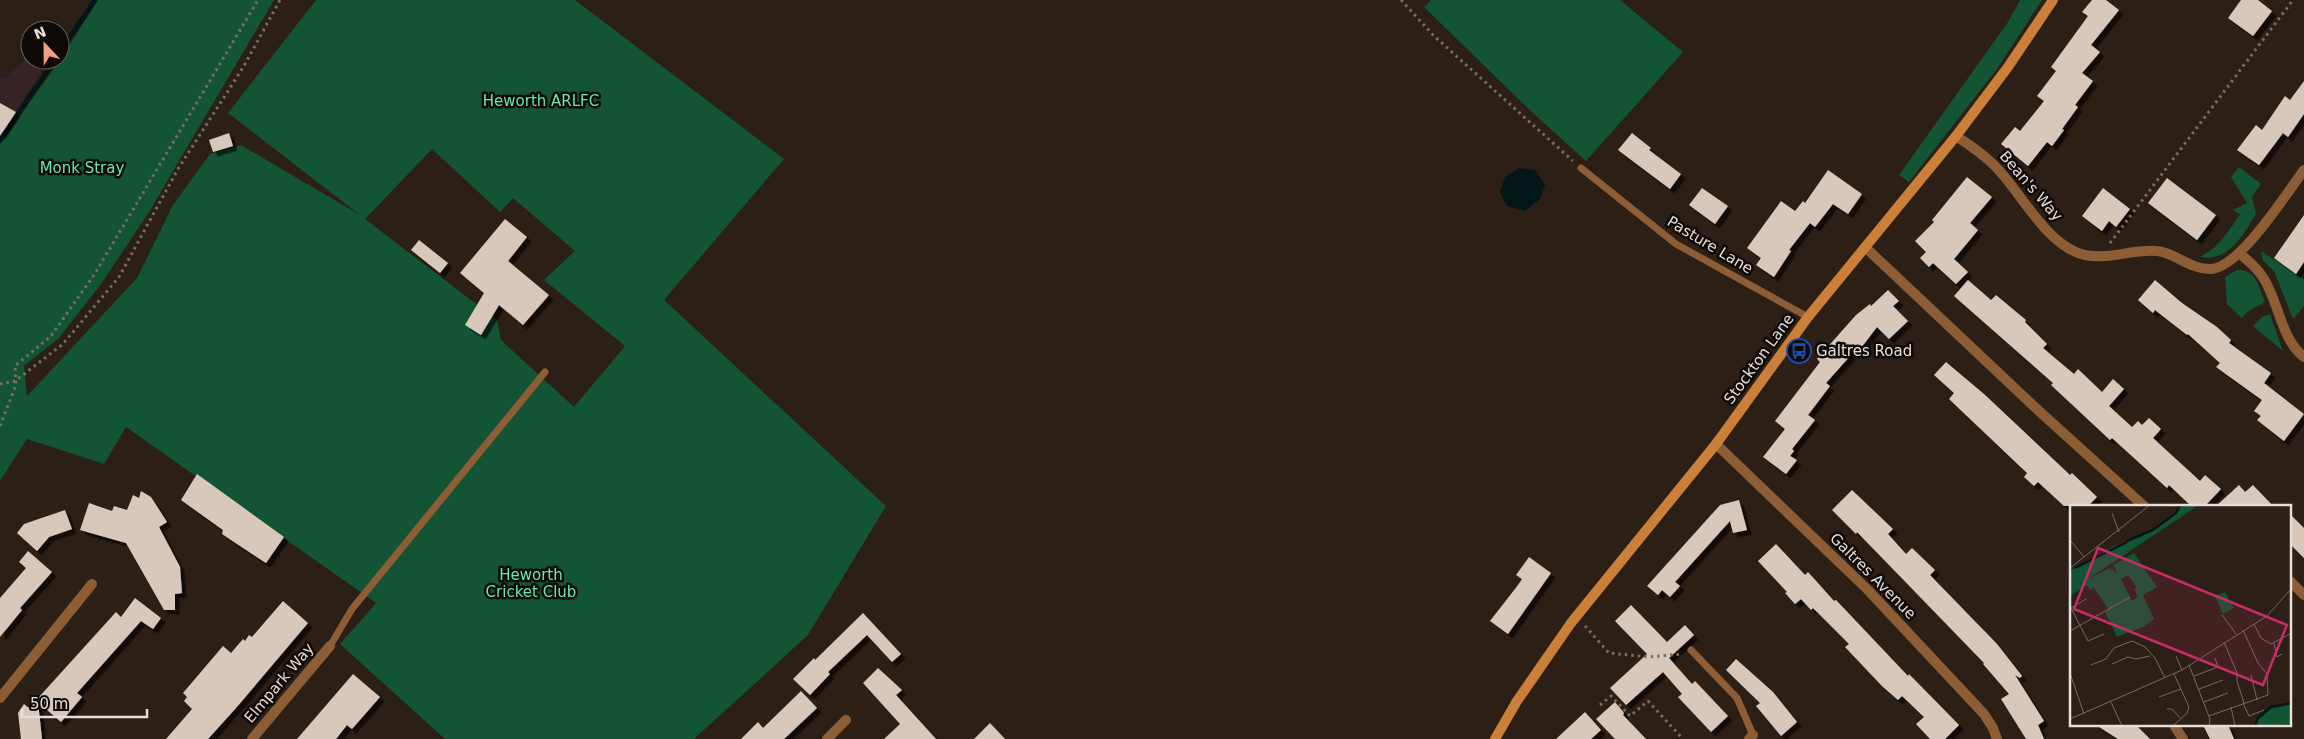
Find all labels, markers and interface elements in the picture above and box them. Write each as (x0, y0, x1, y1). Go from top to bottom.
north arrow (20, 20, 70, 70)
text: N (32, 23, 49, 43)
park label: Heworth ARLFC (483, 92, 599, 110)
street label: Bean's Way (1996, 147, 2066, 225)
park label: Monk Stray (40, 159, 124, 177)
street label: Pasture Lane (1664, 212, 1756, 278)
street label: Stockton Lane (1720, 310, 1798, 408)
bus stop icon: Galtres Road (1786, 338, 1812, 364)
place label: Galtres Road (1816, 342, 1912, 360)
inset map (2070, 505, 2292, 726)
street label: Galtres Avenue (1826, 529, 1920, 623)
park label: Heworth Cricket Club (486, 566, 576, 601)
street label: Elmpark Way (240, 639, 318, 727)
scale bar (22, 686, 148, 718)
text: 50 m (30, 695, 68, 713)

